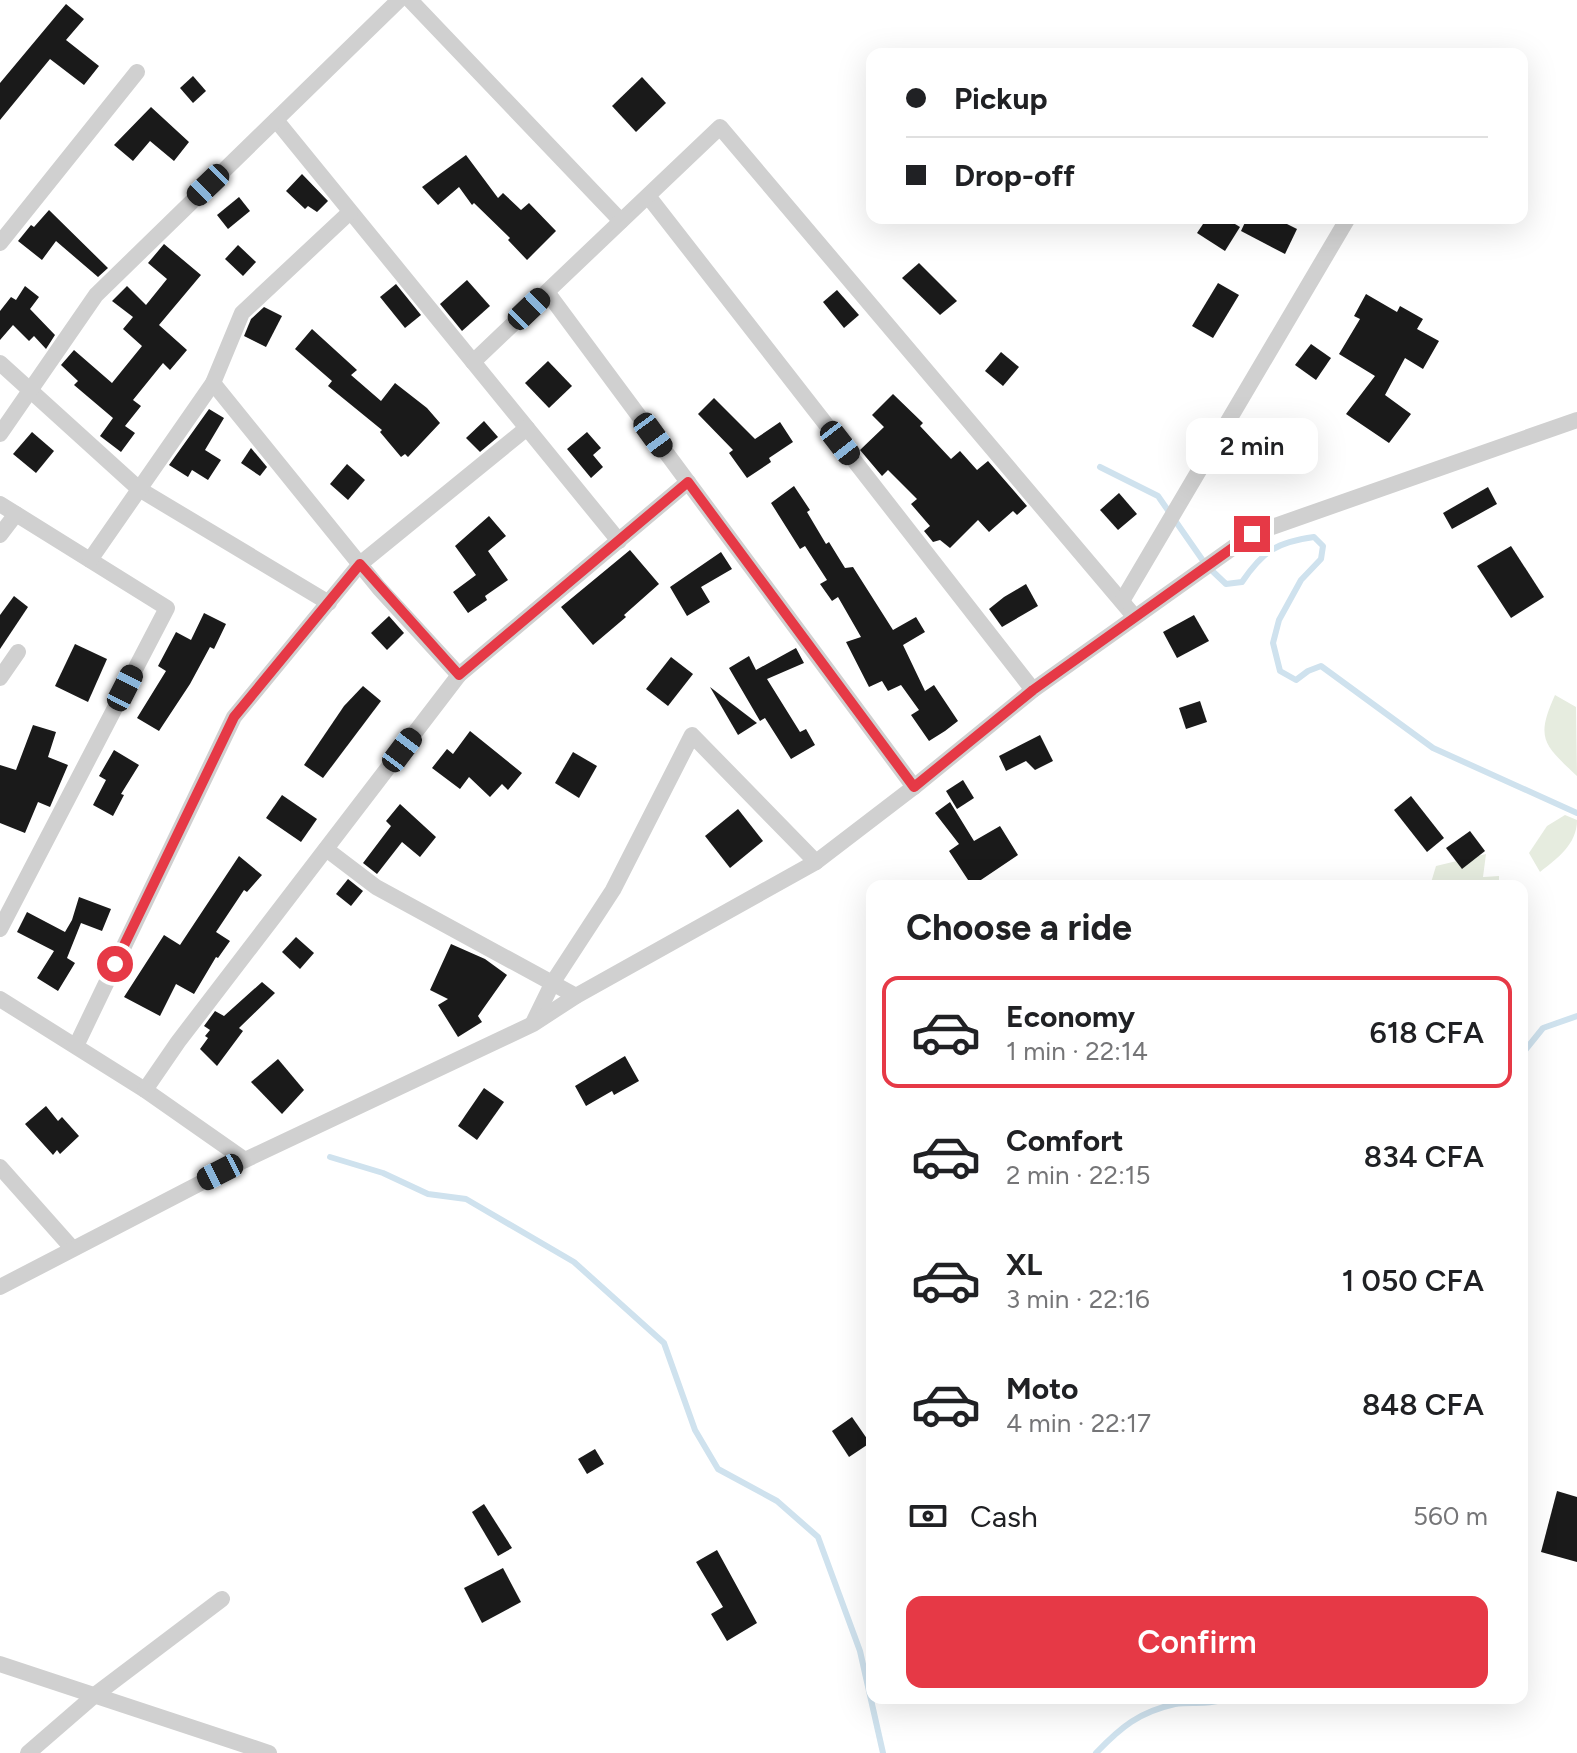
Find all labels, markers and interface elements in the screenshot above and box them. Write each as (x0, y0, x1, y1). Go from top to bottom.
text: Pickup (954, 80, 1048, 117)
text: Drop-off (954, 157, 1075, 194)
car (182, 160, 234, 210)
car (503, 284, 555, 334)
car (629, 409, 677, 461)
car (816, 417, 864, 469)
callout: 2 min (1186, 418, 1318, 474)
text: 2 min (1220, 430, 1284, 462)
route end (1234, 516, 1270, 552)
car (103, 661, 147, 715)
car (378, 724, 426, 776)
text: Choose a ride (906, 906, 1132, 949)
route start (97, 946, 133, 982)
icon: car (910, 996, 982, 1068)
text: Economy (1006, 998, 1135, 1035)
text: 618 CFA (1369, 1014, 1484, 1051)
text: 1 min · 22:14 (1006, 1035, 1148, 1067)
icon: car (910, 1120, 982, 1192)
text: Comfort (1006, 1122, 1124, 1159)
text: 834 CFA (1364, 1138, 1484, 1175)
car (193, 1150, 247, 1194)
text: 2 min · 22:15 (1006, 1159, 1150, 1191)
icon: car (910, 1244, 982, 1316)
text: XL (1006, 1246, 1042, 1283)
text: 1 050 CFA (1342, 1262, 1484, 1299)
text: 3 min · 22:16 (1006, 1283, 1150, 1315)
icon: car (910, 1368, 982, 1440)
text: Moto (1006, 1370, 1078, 1407)
text: 848 CFA (1362, 1386, 1484, 1423)
text: 4 min · 22:17 (1006, 1407, 1151, 1439)
icon: cash (906, 1494, 950, 1538)
text: Cash (970, 1498, 1038, 1535)
text: 560 m (1413, 1500, 1488, 1532)
button: Confirm (906, 1596, 1488, 1688)

